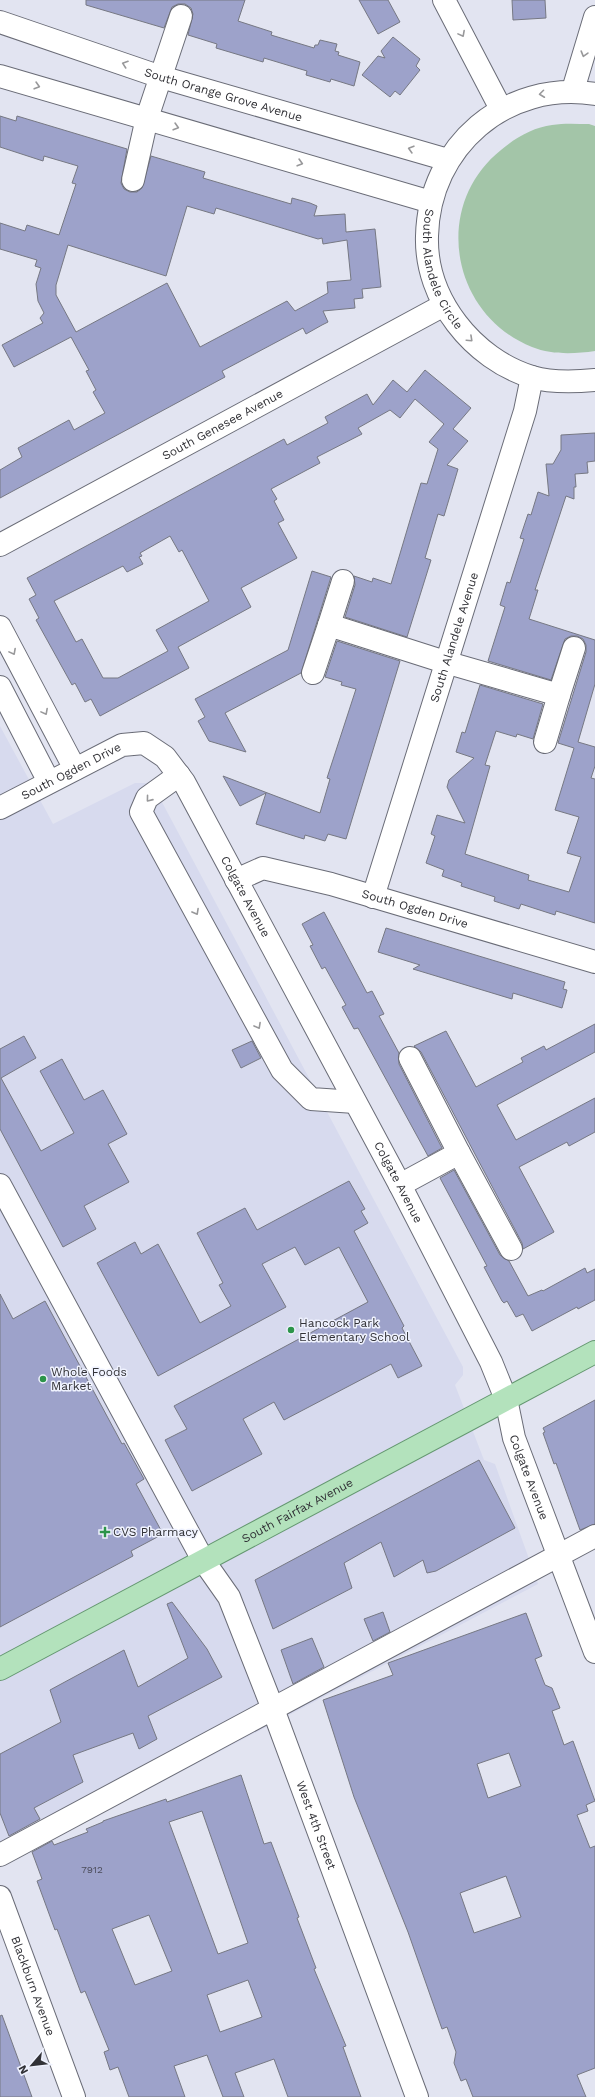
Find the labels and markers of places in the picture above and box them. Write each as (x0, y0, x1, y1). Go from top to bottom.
place label: Hancock Park Elementary School (299, 1316, 410, 1344)
marker: Hancock Park Elementary School (286, 1325, 296, 1335)
place label: Whole Foods Market (51, 1365, 127, 1393)
marker: Whole Foods Market (38, 1374, 48, 1384)
place label: CVS Pharmacy (113, 1525, 199, 1539)
marker: CVS Pharmacy (100, 1527, 110, 1537)

